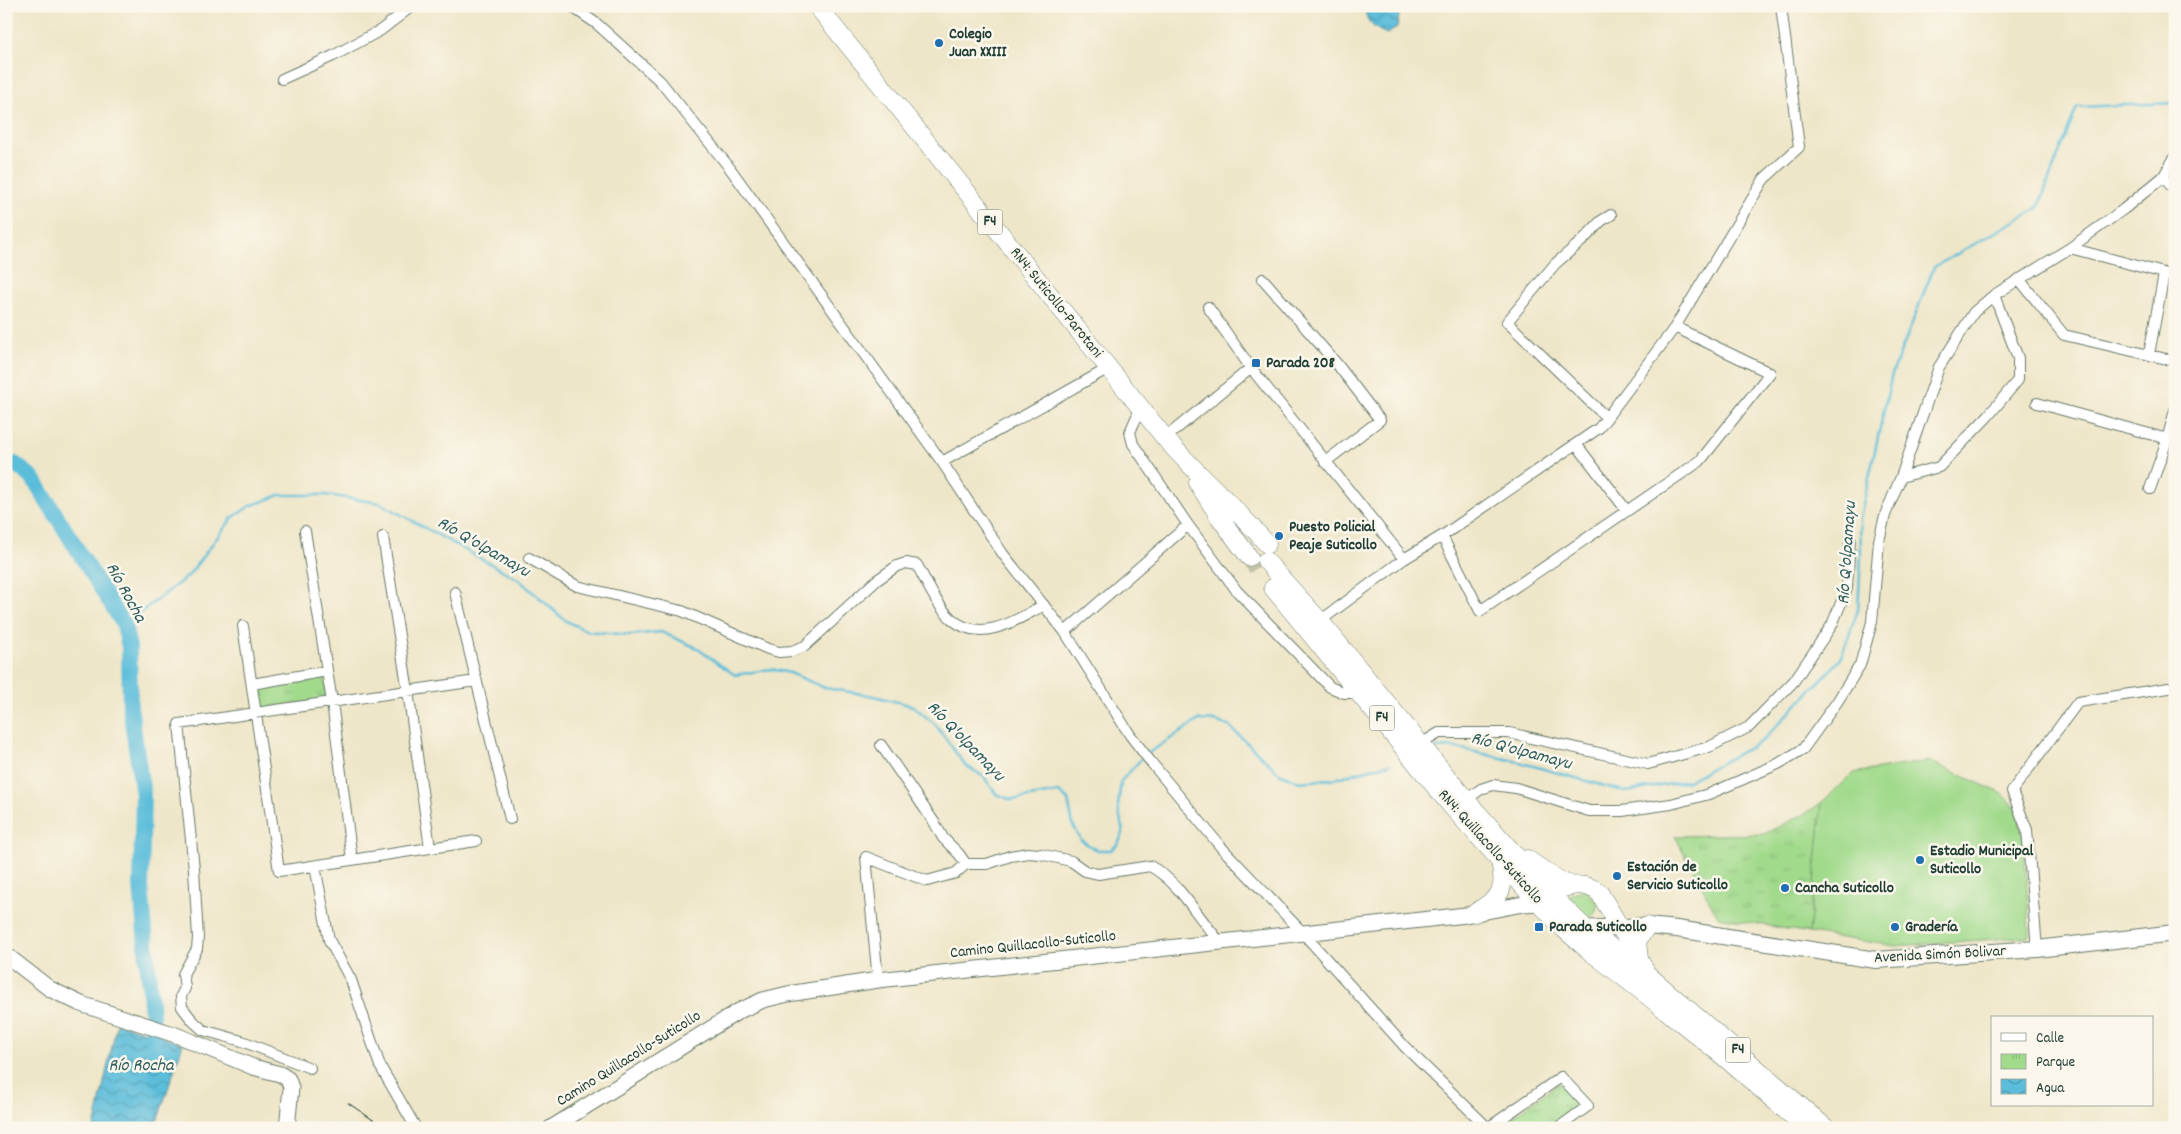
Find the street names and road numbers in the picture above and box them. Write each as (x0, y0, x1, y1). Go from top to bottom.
road number: F4 (978, 210, 1002, 234)
street label: RN4: Suticollo-Parotani (1004, 243, 1108, 363)
road number: F4 (1370, 706, 1394, 730)
street label: RN4: Quillacollo-Suticollo (1432, 784, 1548, 910)
street label: Camino Quillacollo-Suticollo (949, 925, 1117, 965)
street label: Avenida Simón Bolivar (1873, 940, 2007, 970)
street label: Camino Quillacollo-Suticollo (552, 1005, 706, 1113)
road number: F4 (1726, 1038, 1750, 1062)

